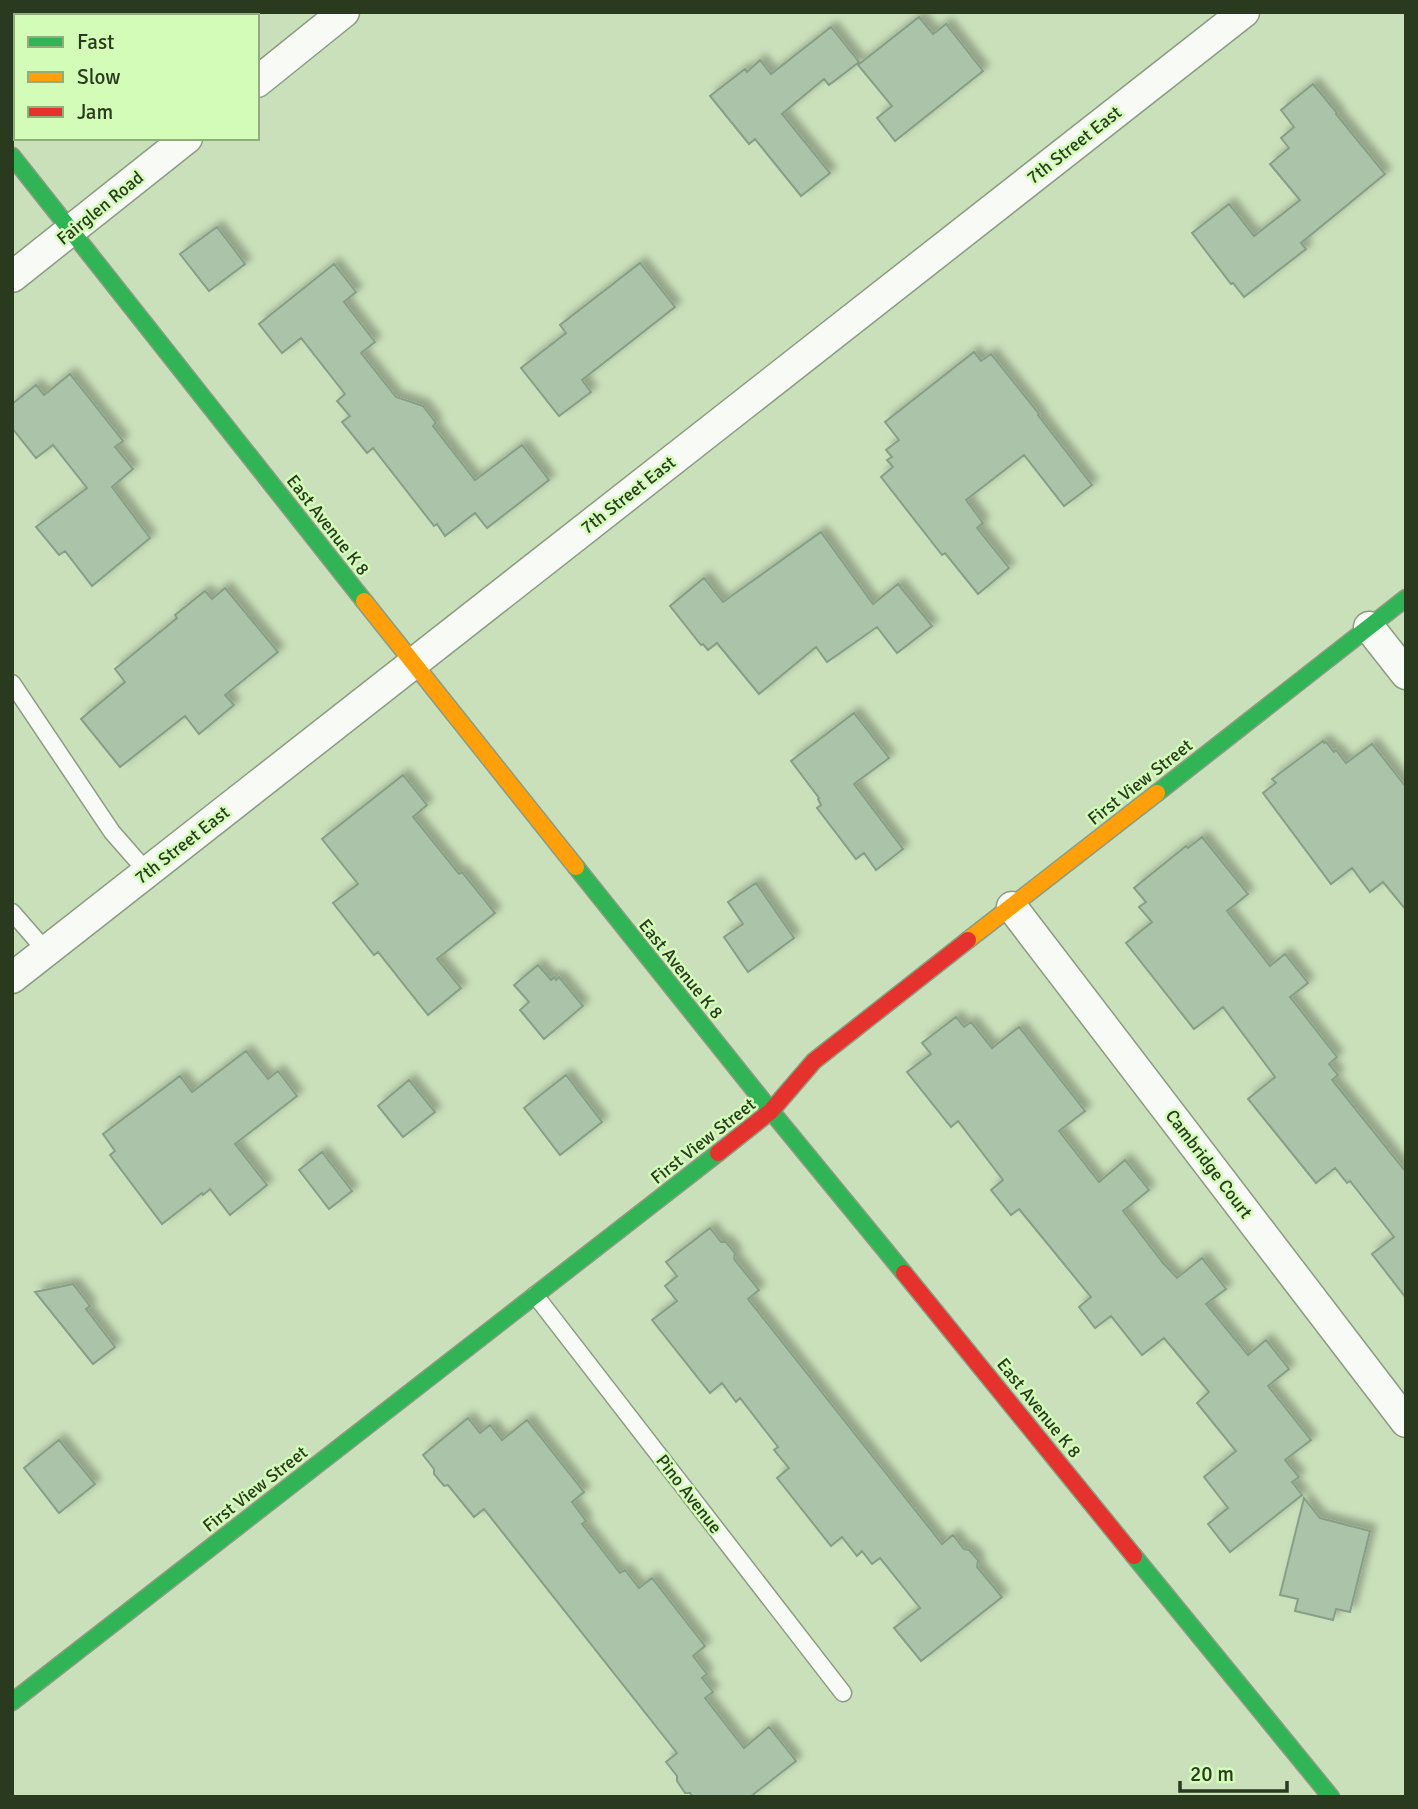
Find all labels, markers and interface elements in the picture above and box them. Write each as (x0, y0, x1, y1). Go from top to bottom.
legend (14, 14, 259, 140)
text: Fast (77, 29, 114, 55)
text: Slow (77, 64, 121, 90)
text: Jam (77, 99, 113, 125)
street label: 7th Street East (1022, 101, 1126, 189)
street label: Fairglen Road (52, 166, 148, 250)
street label: 7th Street East (576, 451, 680, 539)
street label: East Avenue K 8 (282, 470, 374, 580)
street label: First View Street (1083, 734, 1197, 830)
street label: 7th Street East (130, 801, 234, 889)
street label: East Avenue K 8 (634, 915, 728, 1023)
street label: First View Street (646, 1093, 760, 1189)
street label: Cambridge Court (1161, 1105, 1257, 1223)
street label: East Avenue K 8 (992, 1354, 1086, 1462)
street label: First View Street (198, 1441, 312, 1537)
street label: Pino Avenue (651, 1450, 727, 1538)
scale bar (1180, 1750, 1287, 1794)
text: 20 m (1190, 1761, 1234, 1787)

